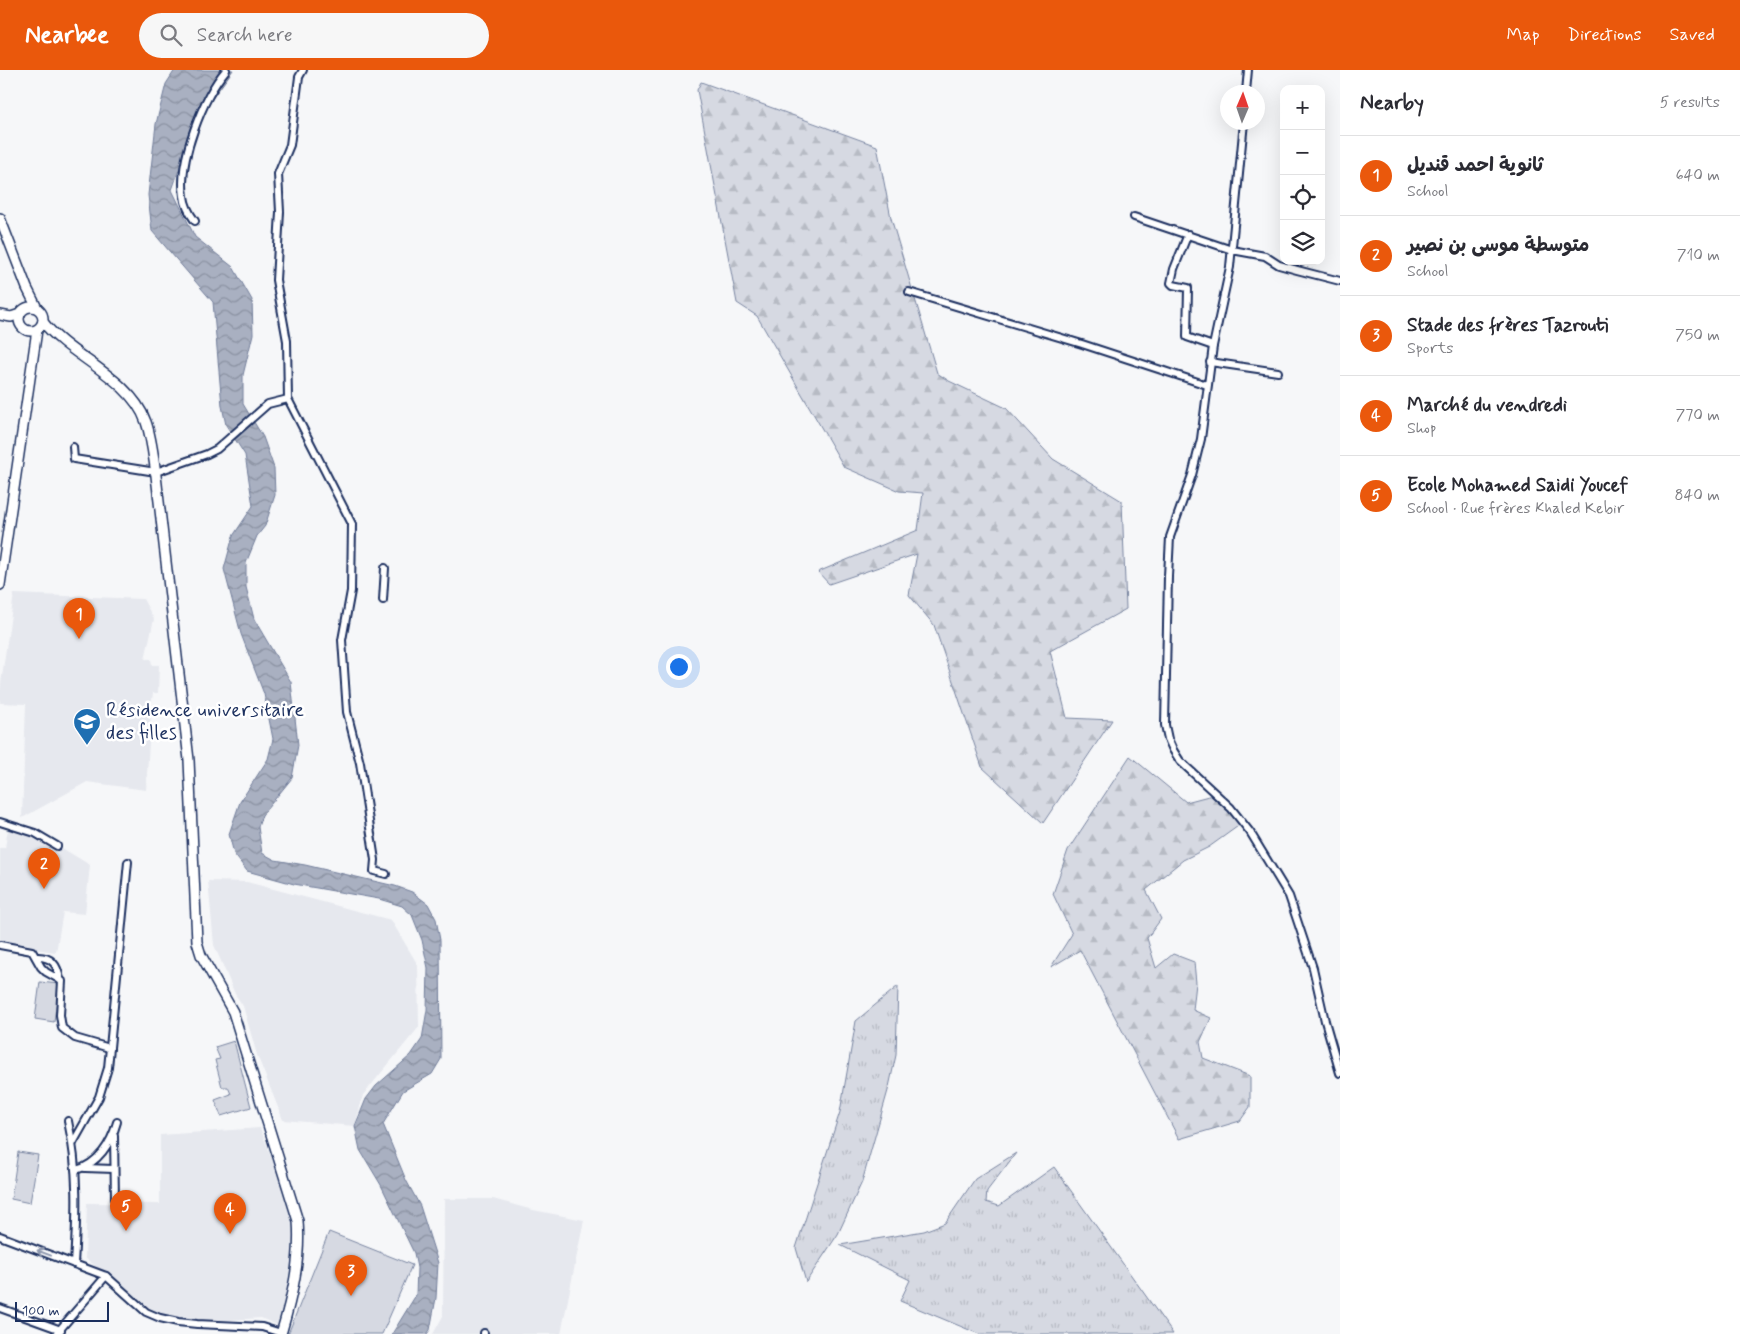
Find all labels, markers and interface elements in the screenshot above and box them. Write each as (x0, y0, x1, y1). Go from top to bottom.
search box (139, 13, 489, 58)
text: Nearbee (25, 20, 109, 51)
icon: search (157, 21, 185, 49)
text: Search here (197, 23, 293, 48)
text: Map (1507, 23, 1540, 47)
text: Directions (1568, 23, 1642, 47)
text: Saved (1670, 23, 1715, 47)
north arrow (1220, 85, 1265, 130)
map controls (1280, 85, 1325, 265)
button: + (1280, 85, 1325, 130)
text: Nearby (1360, 89, 1424, 117)
text: 5 results (1660, 92, 1720, 113)
button: − (1280, 130, 1325, 175)
text: ثانوية احمد قنديل (1407, 153, 1543, 178)
text: 1 (1372, 165, 1380, 186)
text: 640 m (1675, 165, 1720, 186)
button: locate (1280, 175, 1325, 220)
text: School (1407, 181, 1448, 202)
button: layers (1280, 220, 1325, 265)
text: متوسطة موسى بن نصير (1407, 233, 1589, 258)
text: 2 (1372, 245, 1380, 266)
text: 710 m (1677, 245, 1720, 266)
text: School (1407, 261, 1448, 282)
text: Stade des frères Tazrouti (1407, 313, 1608, 338)
text: 3 (1372, 325, 1380, 346)
text: 750 m (1675, 325, 1720, 346)
text: Sports (1407, 338, 1453, 359)
text: Marché du vendredi (1407, 393, 1567, 418)
text: 4 (1371, 405, 1381, 426)
text: 770 m (1676, 405, 1720, 426)
text: Shop (1407, 418, 1436, 439)
text: Ecole Mohamed Saidi Youcef (1407, 473, 1628, 498)
text: 5 (1371, 485, 1381, 506)
text: 840 m (1675, 485, 1720, 506)
text: School · Rue frères Khaled Kebir (1407, 498, 1624, 519)
pin: 1 (63, 598, 95, 639)
your location (666, 654, 692, 680)
place label: Résidence universitaire des filles (106, 697, 304, 747)
school or university icon: Résidence universitaire des filles (72, 707, 102, 746)
pin: 2 (28, 848, 60, 889)
pin: 5 (110, 1190, 142, 1231)
pin: 4 (214, 1193, 246, 1234)
one-way arrow (37, 1248, 52, 1257)
pin: 3 (335, 1255, 367, 1296)
scale bar (15, 1299, 109, 1322)
text: 100 m (22, 1302, 60, 1320)

